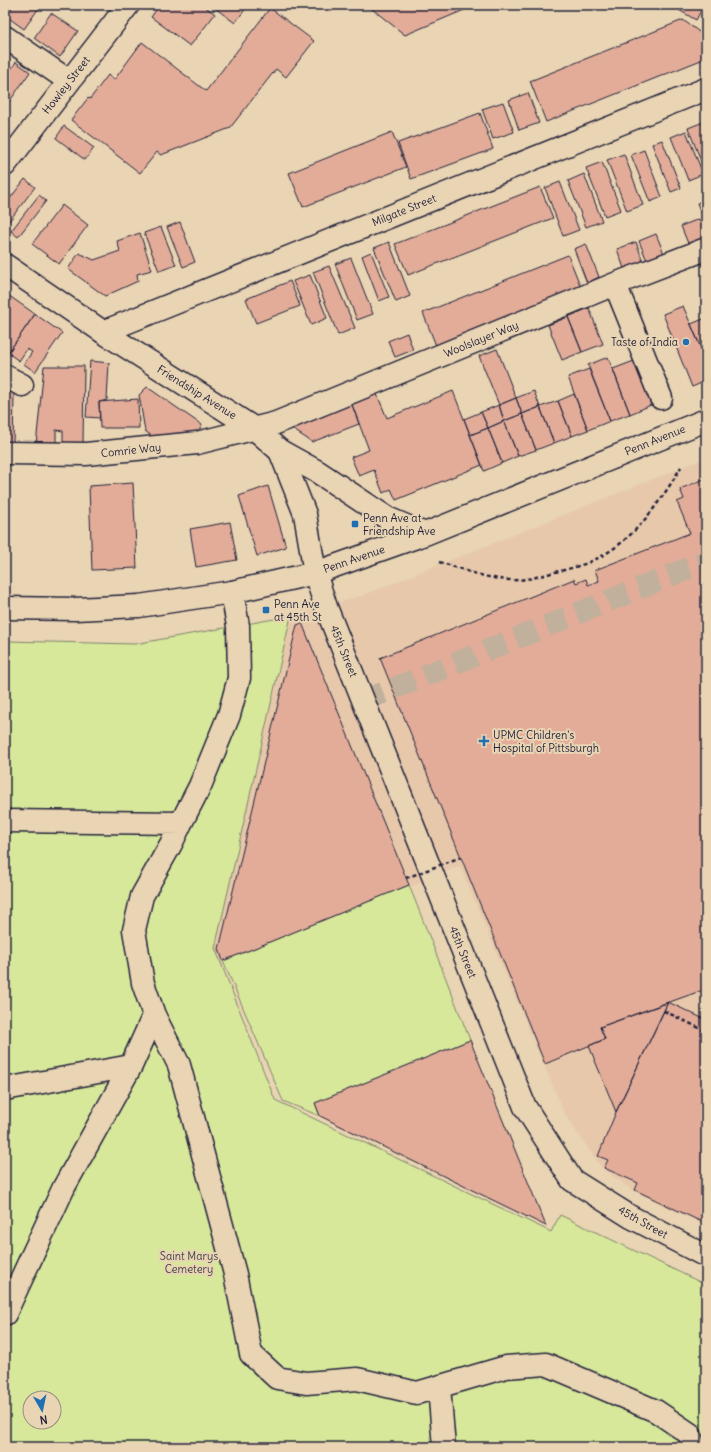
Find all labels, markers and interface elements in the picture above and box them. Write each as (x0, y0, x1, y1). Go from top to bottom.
street label: Howley Street (39, 53, 93, 117)
street label: Milgate Street (370, 191, 438, 229)
street label: Woolslayer Way (442, 318, 520, 360)
place label: Taste of India (611, 335, 678, 349)
marker: Taste of India (681, 337, 691, 347)
street label: Friendship Avenue (155, 362, 239, 422)
street label: Penn Avenue (623, 421, 688, 459)
street label: Comrie Way (100, 440, 162, 460)
place label: Penn Ave at Friendship Ave (363, 511, 436, 538)
marker: Penn Ave at Friendship Ave (350, 519, 360, 529)
street label: Penn Avenue (321, 542, 387, 576)
place label: Penn Ave at 45th St (274, 597, 322, 624)
marker: Penn Ave at 45th St (261, 605, 271, 615)
street label: 45th Street (327, 623, 361, 679)
place label: UPMC Children's Hospital of Pittsburgh (493, 728, 599, 755)
marker: UPMC Children's Hospital of Pittsburgh (478, 735, 490, 747)
street label: 45th Street (446, 924, 480, 980)
street label: 45th Street (616, 1203, 671, 1242)
park label: Saint Marys Cemetery (160, 1249, 218, 1276)
north arrow (22, 1390, 62, 1430)
text: N (39, 1412, 48, 1427)

